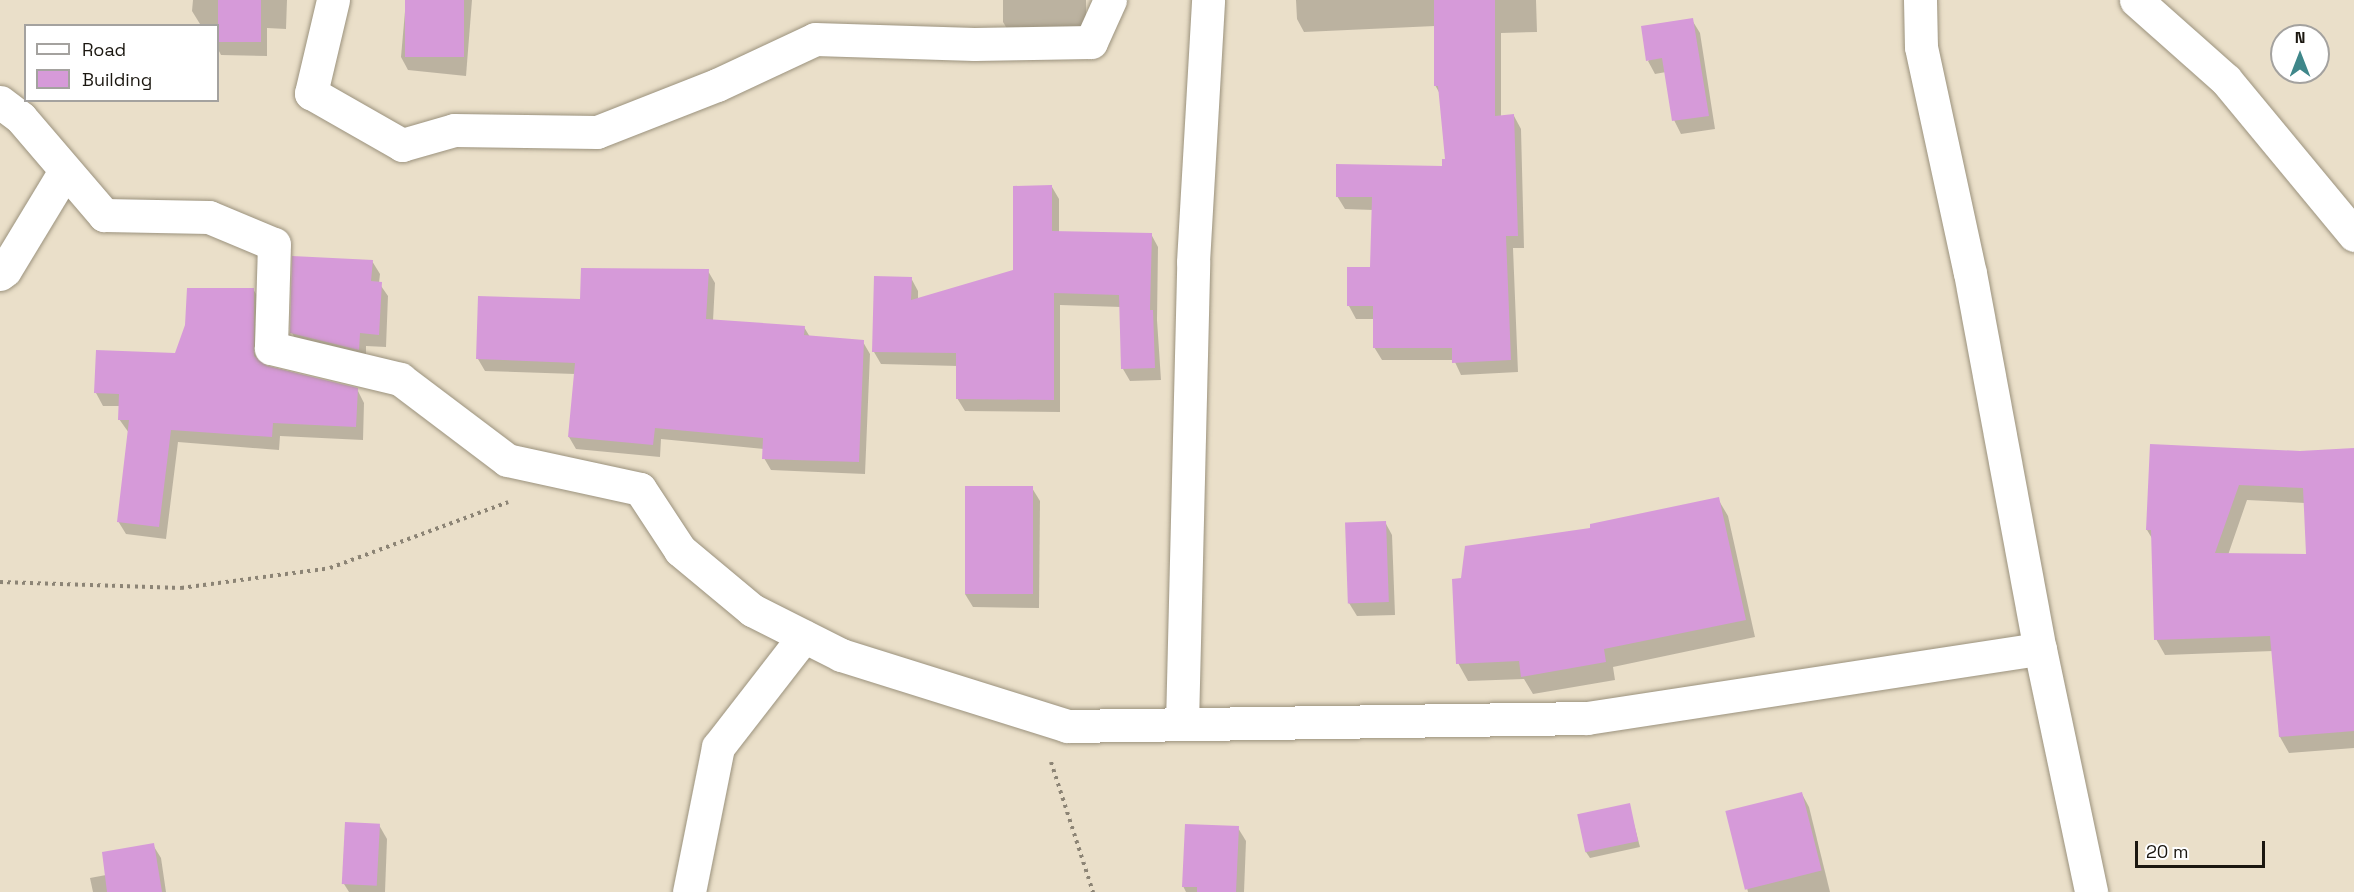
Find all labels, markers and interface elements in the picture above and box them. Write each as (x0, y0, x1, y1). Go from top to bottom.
legend (24, 24, 219, 102)
north arrow (2270, 24, 2330, 84)
text: N (2295, 27, 2305, 48)
text: Road (82, 38, 126, 61)
text: Building (82, 68, 152, 91)
scale bar (2138, 829, 2268, 867)
text: 20 m (2146, 840, 2189, 863)

